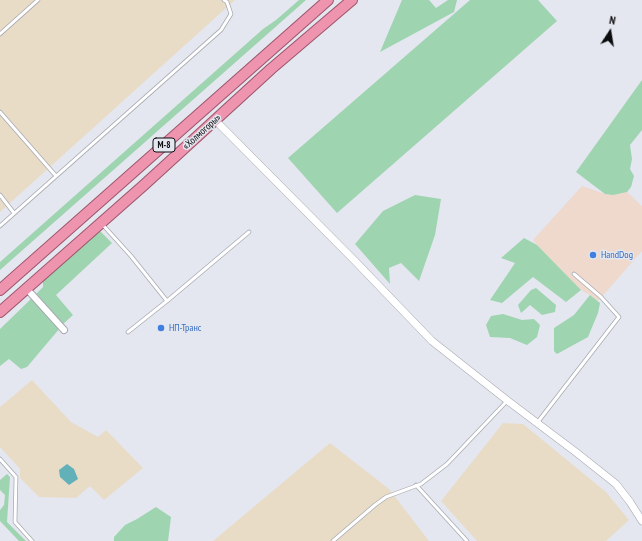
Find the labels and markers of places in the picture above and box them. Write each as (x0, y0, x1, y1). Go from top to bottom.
place label: HandDog (601, 249, 633, 261)
marker: HandDog (588, 250, 598, 260)
place label: НП-Транс (169, 322, 201, 334)
marker: НП-Транс (156, 323, 166, 333)

